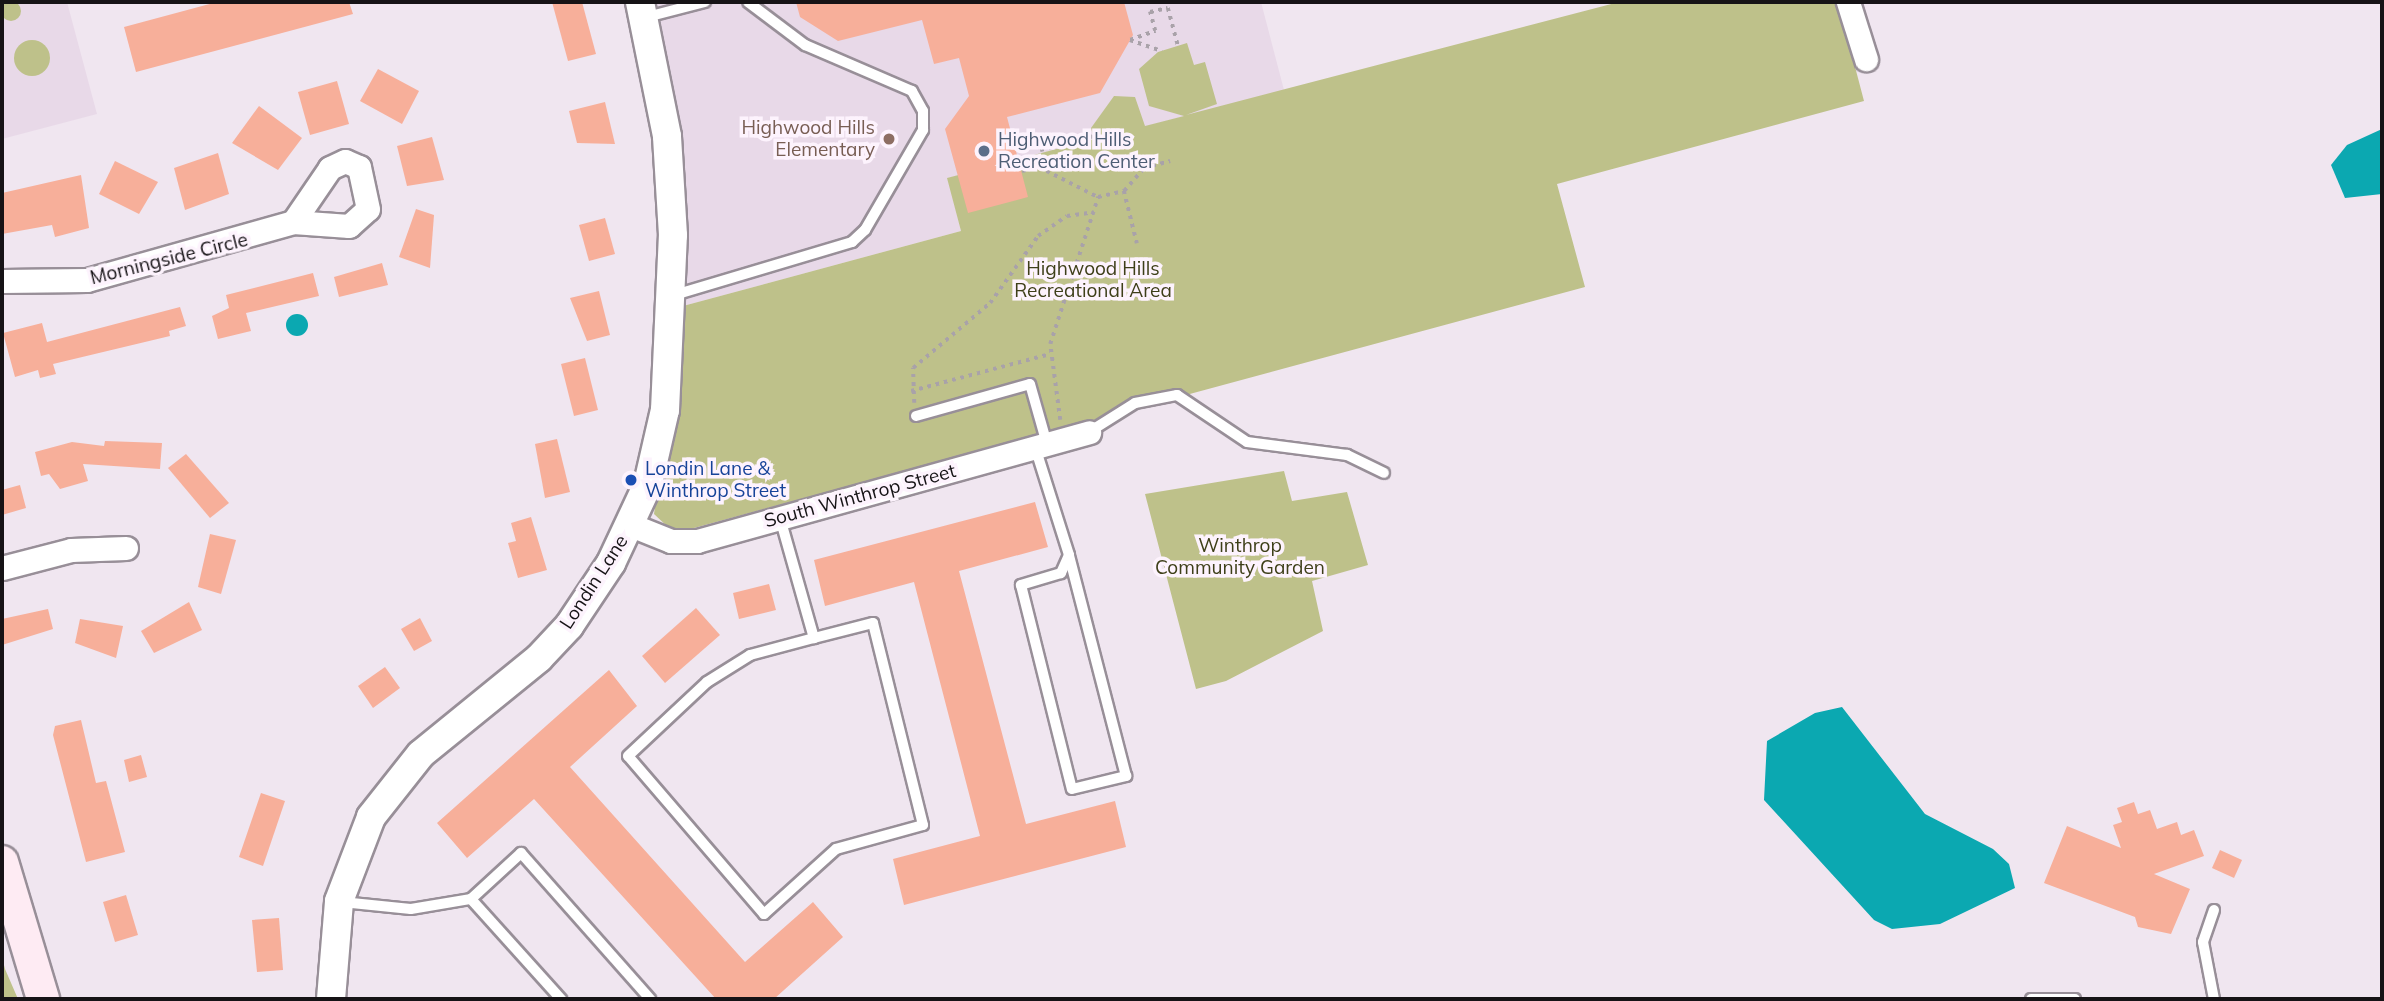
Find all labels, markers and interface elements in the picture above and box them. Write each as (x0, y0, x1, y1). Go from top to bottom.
place label: Highwood Hills Elementary (741, 117, 875, 161)
place label: Highwood Hills Recreation Center (998, 129, 1155, 173)
marker: Highwood Hills Elementary (881, 131, 897, 147)
marker: Highwood Hills Recreation Center (976, 143, 992, 159)
street label: Morningside Circle (88, 228, 250, 290)
park label: Highwood Hills Recreational Area (1014, 258, 1172, 302)
place label: Londin Lane & Winthrop Street (645, 458, 786, 502)
street label: South Winthrop Street (762, 459, 958, 533)
marker: Londin Lane & Winthrop Street (623, 472, 639, 488)
street label: Londin Lane (555, 531, 633, 633)
park label: Winthrop Community Garden (1155, 535, 1325, 579)

